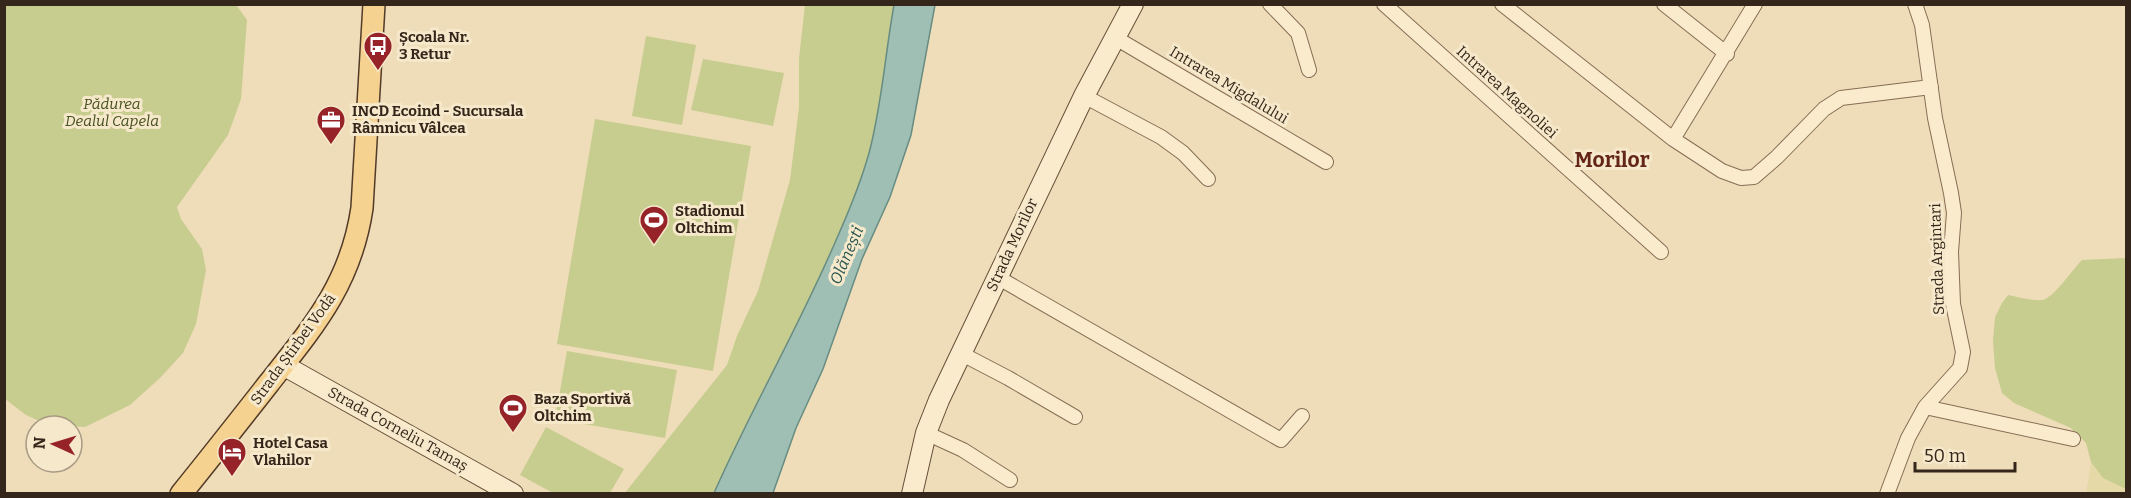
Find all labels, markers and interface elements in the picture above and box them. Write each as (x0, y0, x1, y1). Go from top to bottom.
place label: Școala Nr. 3 Retur (399, 28, 469, 63)
bus stop icon: Școala Nr. 3 Retur (362, 30, 394, 72)
street label: Intrarea Magnoliei (1453, 42, 1561, 142)
street label: Intrarea Migdalului (1167, 43, 1292, 128)
park label: Pădurea Dealul Capela (65, 95, 159, 130)
place label: INCD Ecoind - Sucursala Râmnicu Vâlcea (352, 102, 524, 137)
office icon: INCD Ecoind - Sucursala Râmnicu Vâlcea (315, 104, 347, 146)
district label: Morilor (1574, 147, 1650, 173)
street label: Strada Morilor (983, 195, 1042, 294)
place label: Stadionul Oltchim (675, 202, 745, 237)
street label: Strada Argintari (1926, 202, 1948, 315)
sports icon: Stadionul Oltchim (638, 204, 670, 246)
water label: Olănești (826, 223, 868, 287)
street label: Strada Știrbei Vodă (247, 290, 340, 409)
street label: Strada Corneliu Tamaș (324, 383, 471, 476)
place label: Baza Sportivă Oltchim (534, 390, 631, 425)
sports icon: Baza Sportivă Oltchim (497, 392, 529, 434)
north arrow (24, 414, 84, 474)
place label: Hotel Casa Vlahilor (253, 434, 329, 469)
scale bar (1915, 435, 2016, 473)
text: N (30, 436, 49, 450)
hotel icon: Hotel Casa Vlahilor (216, 436, 248, 478)
text: 50 m (1924, 445, 1966, 467)

